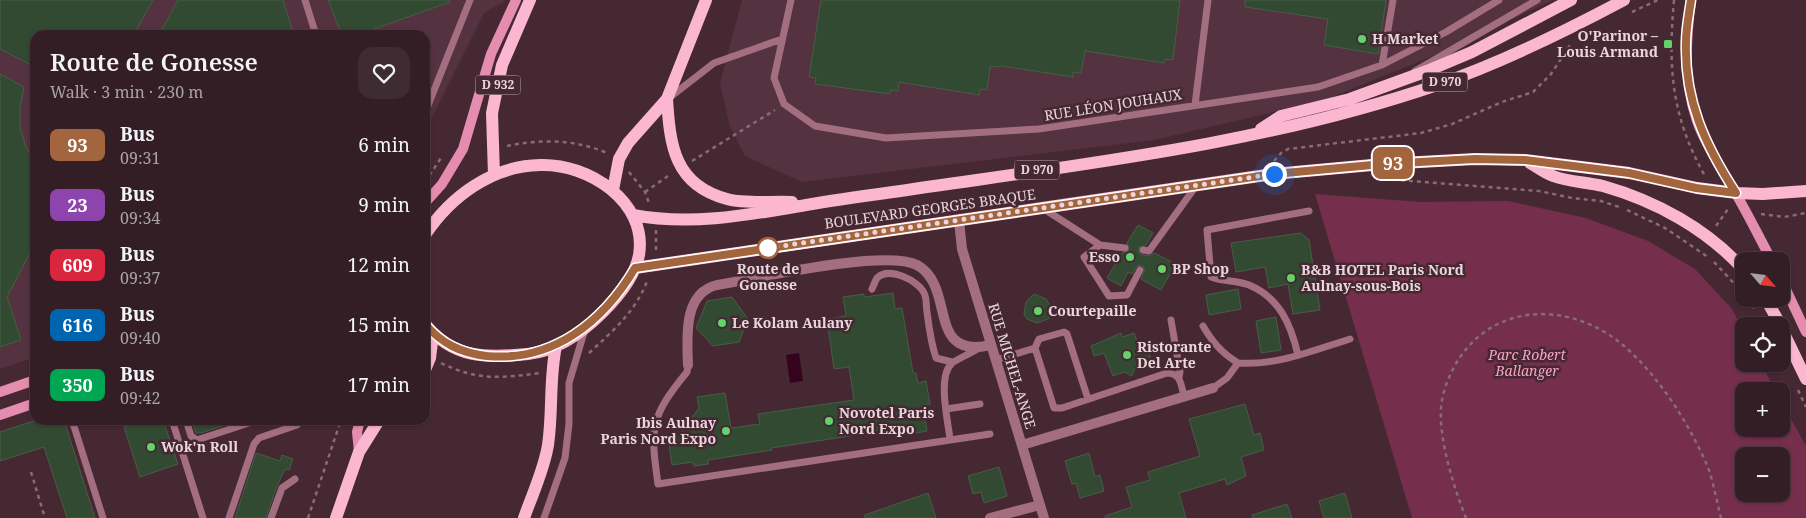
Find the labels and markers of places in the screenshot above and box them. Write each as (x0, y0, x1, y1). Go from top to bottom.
place label: O'Parinor – Louis Armand (1557, 26, 1659, 61)
place label: H Market (1372, 29, 1439, 48)
marker: H Market (1356, 33, 1368, 45)
marker: O'Parinor – Louis Armand (1662, 38, 1674, 50)
marker: Route de Gonesse (757, 237, 779, 259)
place label: Esso (1089, 247, 1120, 266)
marker: Esso (1124, 251, 1136, 263)
place label: Route de Gonesse (737, 259, 799, 294)
place label: BP Shop (1172, 259, 1229, 278)
place label: B&B HOTEL Paris Nord Aulnay-sous-Bois (1301, 260, 1464, 295)
marker: BP Shop (1156, 263, 1168, 275)
marker: B&B HOTEL Paris Nord Aulnay-sous-Bois (1285, 272, 1297, 284)
place label: Courtepaille (1048, 301, 1137, 320)
marker: Courtepaille (1032, 305, 1044, 317)
place label: Le Kolam Aulany (732, 313, 853, 332)
marker: Le Kolam Aulany (716, 317, 728, 329)
place label: Ristorante Del Arte (1137, 337, 1211, 372)
marker: Ristorante Del Arte (1121, 349, 1133, 361)
place label: Novotel Paris Nord Expo (839, 403, 935, 438)
place label: Ibis Aulnay Paris Nord Expo (601, 413, 717, 448)
marker: Novotel Paris Nord Expo (823, 415, 835, 427)
marker: Ibis Aulnay Paris Nord Expo (720, 425, 732, 437)
place label: Wok'n Roll (161, 437, 238, 456)
marker: Wok'n Roll (145, 441, 157, 453)

